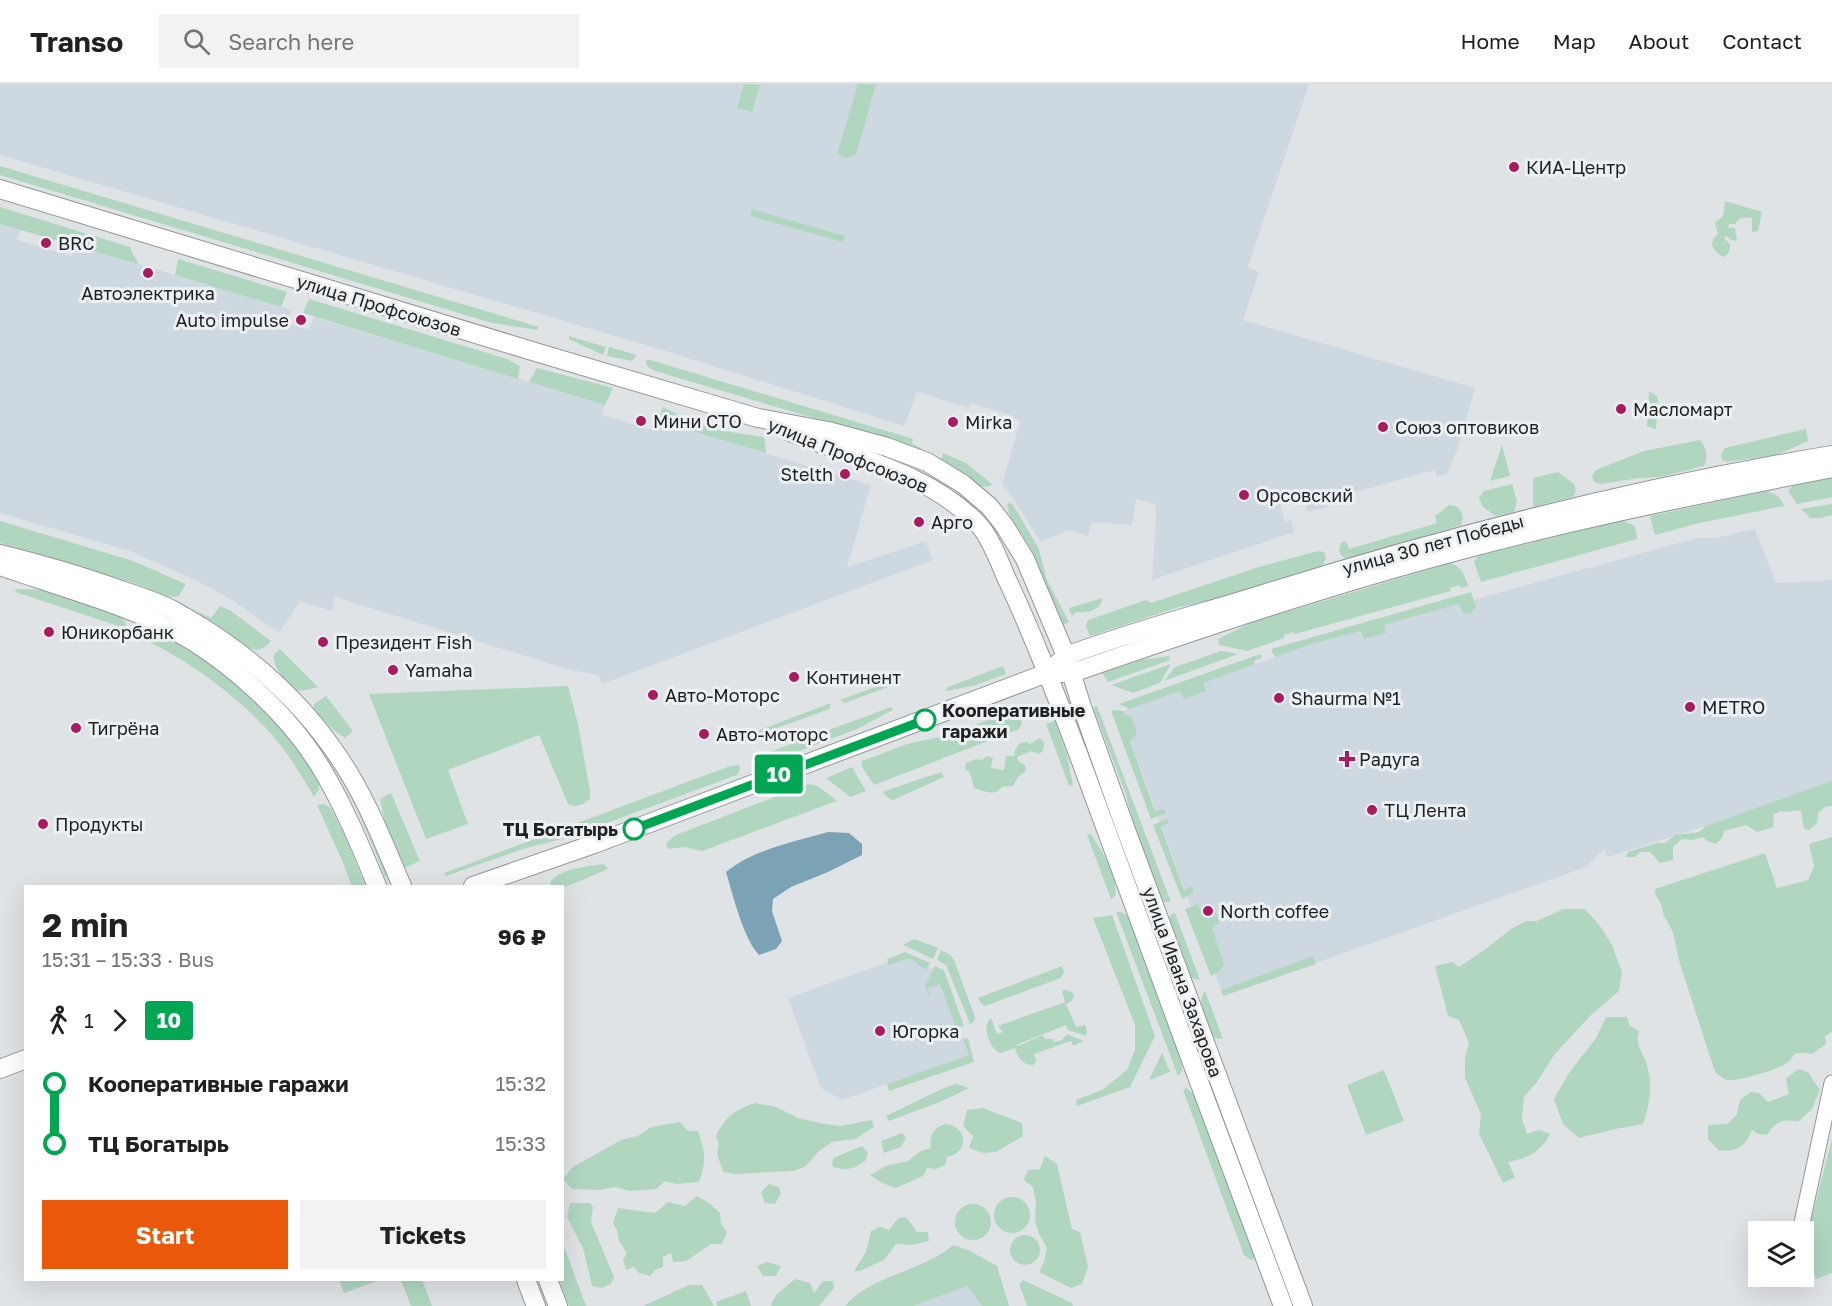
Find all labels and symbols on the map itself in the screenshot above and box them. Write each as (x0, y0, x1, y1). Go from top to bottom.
place label: КИА-Центр (1526, 156, 1626, 178)
marker: КИА-Центр (1507, 160, 1521, 174)
place label: BRC (58, 232, 95, 254)
marker: BRC (39, 236, 53, 250)
marker: Автоэлектрика (141, 266, 155, 280)
street label: улица Профсоюзов (294, 269, 464, 341)
place label: Автоэлектрика (81, 282, 215, 304)
place label: Auto impulse (175, 309, 289, 331)
marker: Auto impulse (294, 313, 308, 327)
place label: Масломарт (1633, 398, 1733, 420)
marker: Масломарт (1614, 402, 1628, 416)
place label: Мини СТО (653, 410, 742, 432)
place label: Mirka (965, 411, 1012, 433)
street label: улица Профсоюзов (765, 413, 931, 497)
marker: Мини СТО (634, 414, 648, 428)
marker: Mirka (946, 415, 960, 429)
place label: Союз оптовиков (1395, 416, 1539, 438)
marker: Союз оптовиков (1376, 420, 1390, 434)
place label: Stelth (781, 463, 833, 485)
marker: Stelth (838, 467, 852, 481)
place label: Орсовский (1256, 484, 1353, 506)
marker: Орсовский (1237, 488, 1251, 502)
street label: улица 30 лет Победы (1340, 509, 1526, 579)
place label: Арго (931, 511, 973, 533)
marker: Арго (912, 515, 926, 529)
place label: Юникорбанк (61, 621, 174, 643)
marker: Юникорбанк (42, 625, 56, 639)
place label: Президент Fish (335, 631, 472, 653)
marker: Президент Fish (316, 635, 330, 649)
place label: Yamaha (405, 659, 473, 681)
marker: Yamaha (386, 663, 400, 677)
place label: Континент (806, 666, 901, 688)
marker: Континент (787, 670, 801, 684)
place label: Авто-Моторс (665, 684, 780, 706)
place label: Shaurma №1 (1291, 687, 1401, 709)
marker: Авто-Моторс (646, 688, 660, 702)
marker: Shaurma №1 (1272, 691, 1286, 705)
place label: METRO (1702, 696, 1765, 718)
place label: Кооперативные гаражи (942, 699, 1086, 742)
marker: METRO (1683, 700, 1697, 714)
marker: Кооперативные гаражи (914, 709, 936, 731)
place label: Тигрёна (88, 717, 159, 739)
marker: Тигрёна (69, 721, 83, 735)
place label: Авто-моторс (716, 723, 828, 745)
marker: Авто-моторс (697, 727, 711, 741)
place label: Радуга (1359, 748, 1420, 770)
marker: Радуга (1340, 752, 1354, 766)
line badge: 10 (752, 754, 806, 794)
place label: ТЦ Лента (1384, 799, 1466, 821)
marker: ТЦ Лента (1365, 803, 1379, 817)
place label: Продукты (55, 813, 143, 835)
marker: Продукты (36, 817, 50, 831)
place label: ТЦ Богатырь (503, 818, 618, 840)
marker: ТЦ Богатырь (623, 818, 645, 840)
street label: улица Ивана Захарова (1138, 884, 1228, 1080)
place label: North coffee (1220, 900, 1329, 922)
marker: North coffee (1201, 904, 1215, 918)
place label: Югорка (892, 1020, 959, 1042)
marker: Югорка (873, 1024, 887, 1038)

